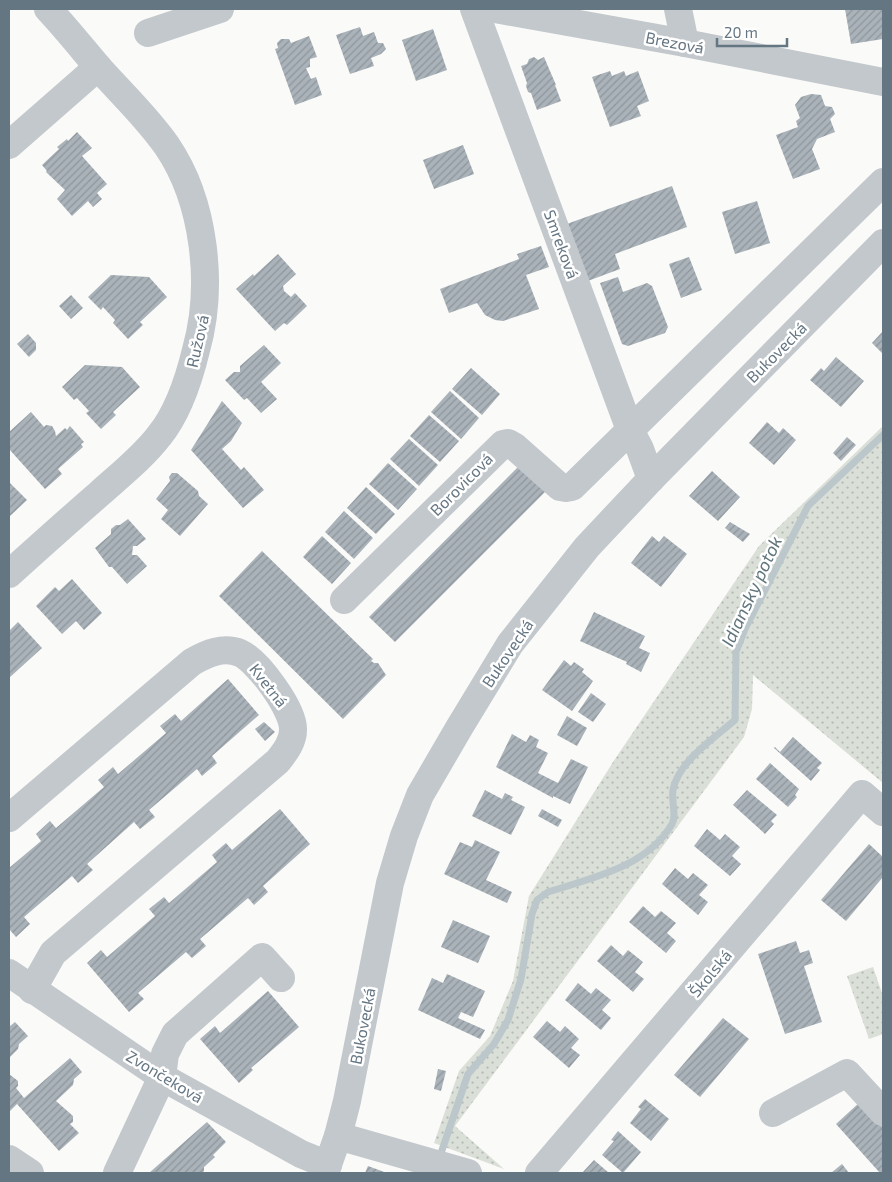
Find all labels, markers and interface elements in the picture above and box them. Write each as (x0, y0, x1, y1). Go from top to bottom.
scale bar (717, 15, 787, 47)
text: 20 m (724, 23, 758, 41)
street label: Brezová (644, 27, 706, 57)
street label: Smreková (541, 207, 583, 281)
street label: Ružová (182, 313, 212, 369)
street label: Bukovecká (742, 318, 810, 386)
street label: Borovicová (426, 449, 496, 519)
water label: Idiansky potok (716, 532, 786, 650)
street label: Bukovecká (477, 615, 537, 691)
street label: Kvetná (246, 659, 292, 711)
street label: Školská (685, 946, 735, 1000)
street label: Bukovecká (345, 986, 379, 1066)
street label: Zvončeková (123, 1046, 207, 1106)

